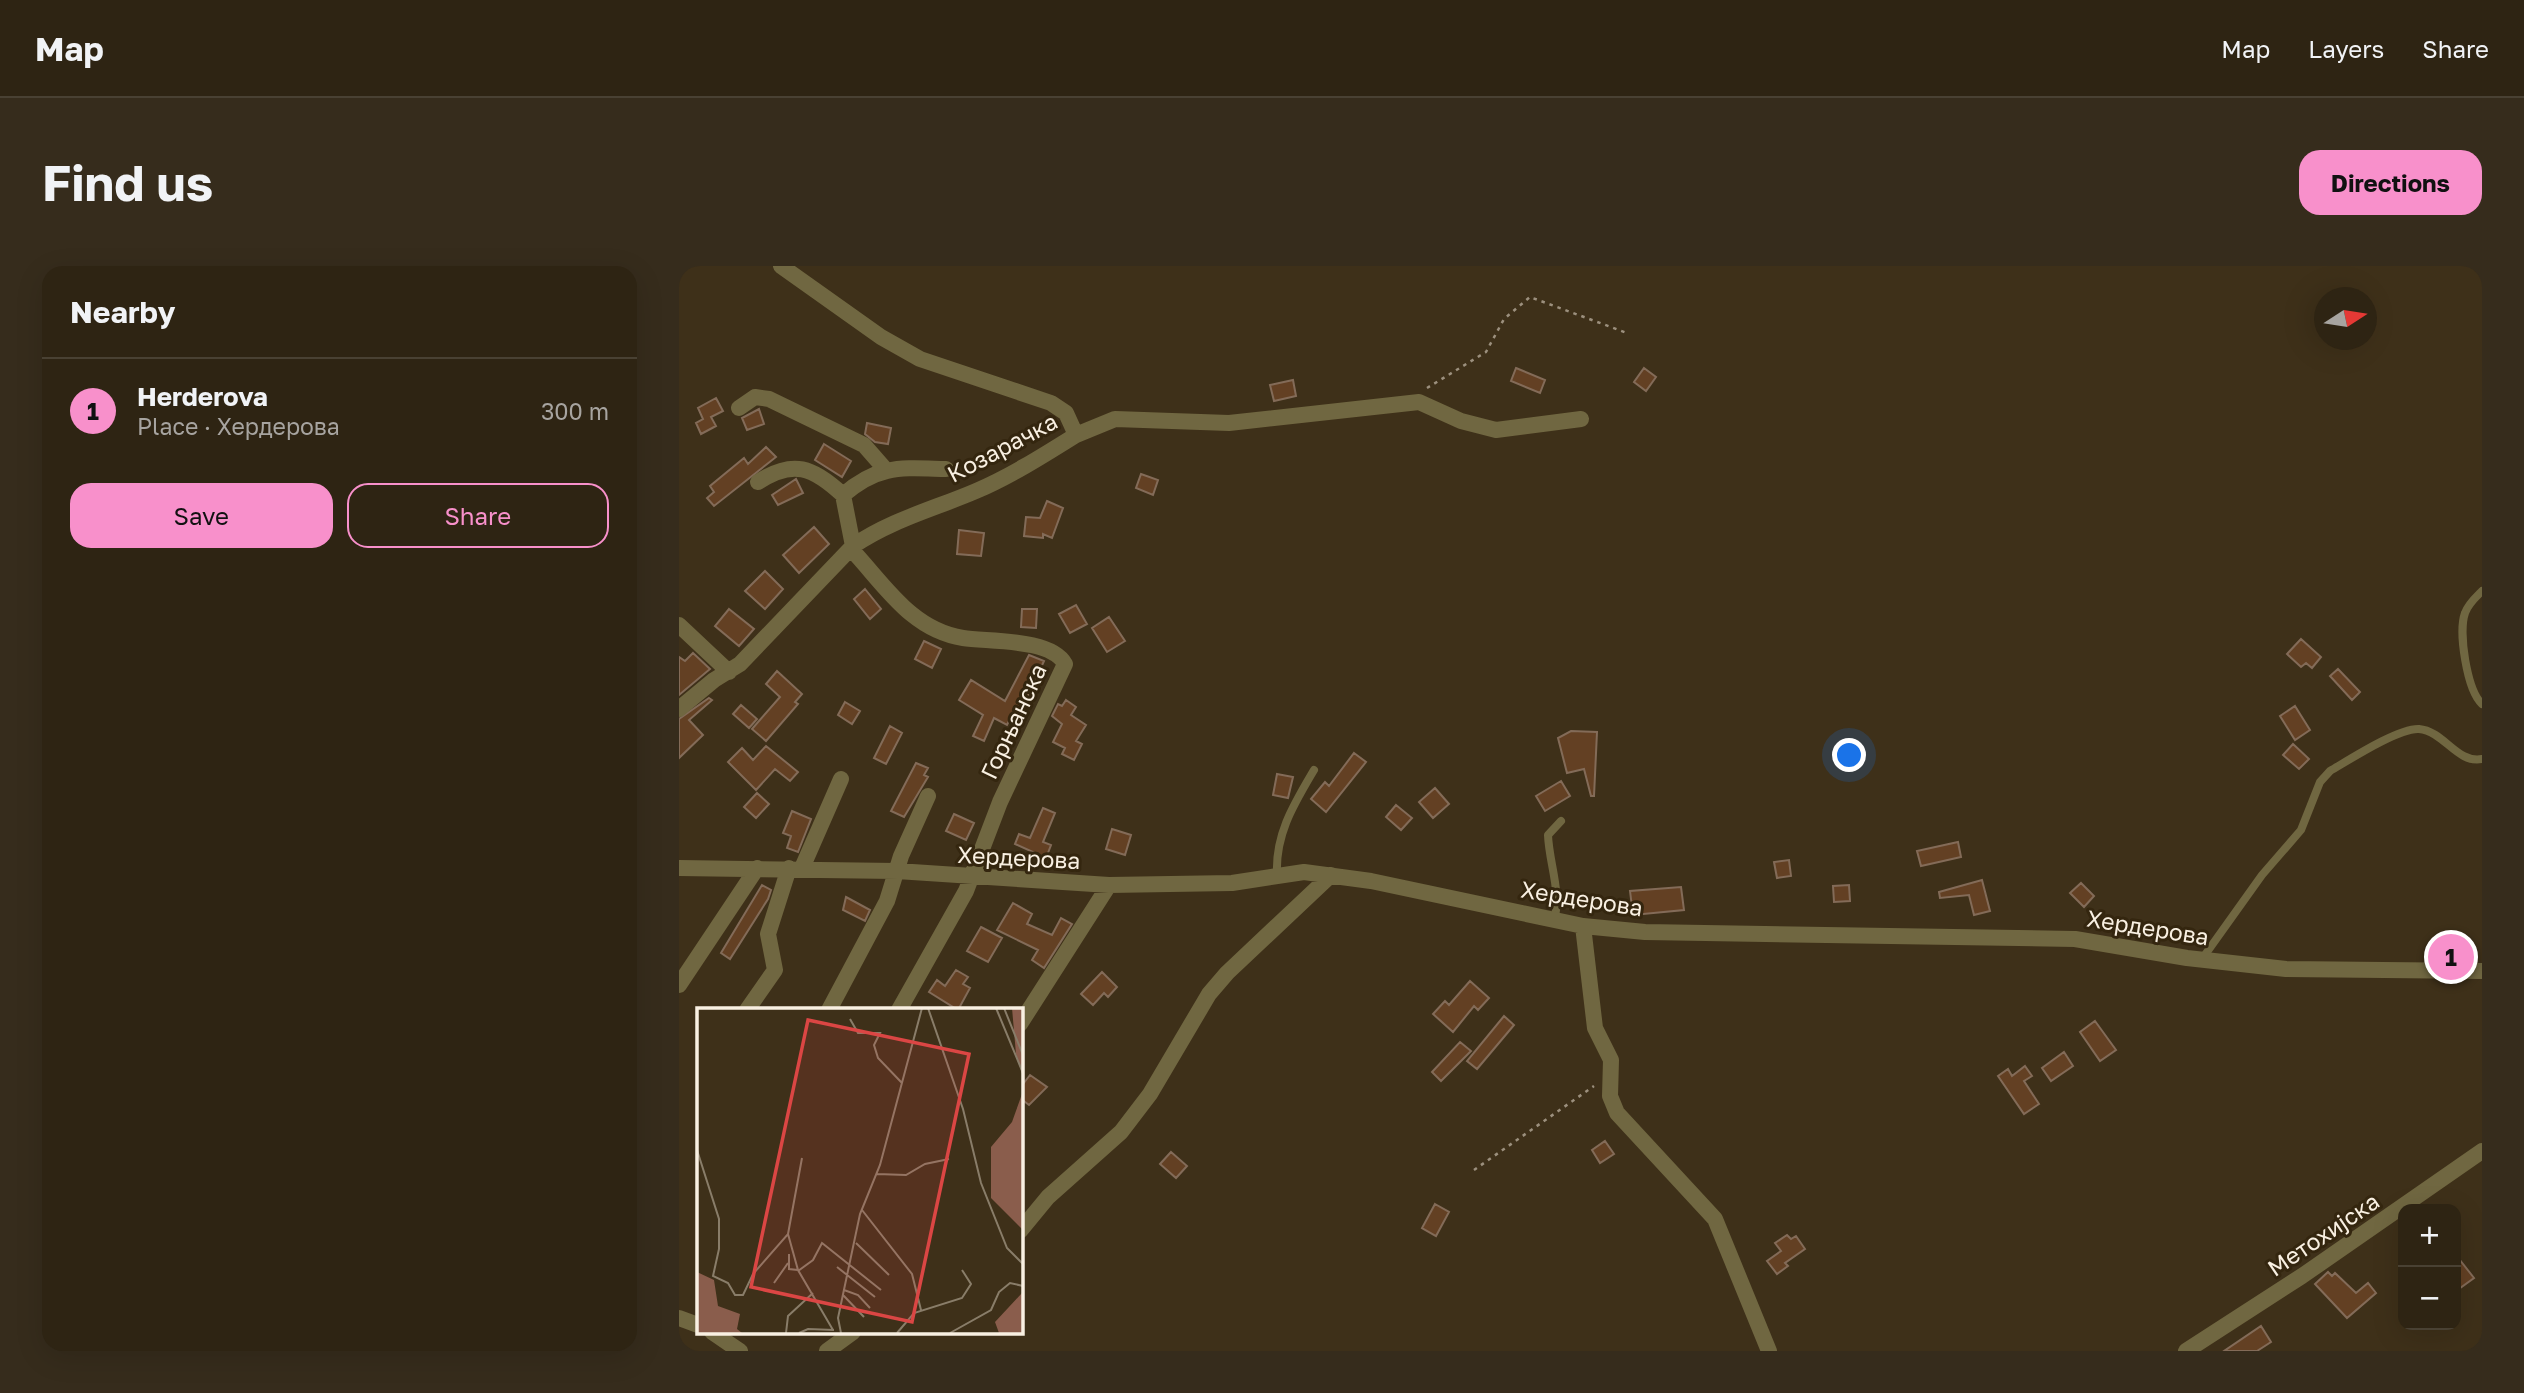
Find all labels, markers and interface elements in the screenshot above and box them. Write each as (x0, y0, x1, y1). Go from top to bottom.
text: Map (35, 29, 104, 68)
text: Map (2221, 34, 2270, 63)
text: Layers (2308, 34, 2384, 63)
text: Share (2422, 34, 2489, 63)
button: Directions (2299, 150, 2482, 215)
text: Find us (42, 153, 213, 212)
north arrow (2314, 287, 2377, 350)
text: Nearby (70, 294, 175, 330)
text: Herderova (137, 381, 268, 412)
text: 1 (87, 397, 99, 425)
text: 300 m (541, 397, 609, 425)
street label: Козарачка (942, 406, 1062, 488)
text: Place · Хердерова (137, 412, 340, 440)
button: Save (70, 483, 333, 548)
button: Share (347, 483, 609, 548)
street label: Горњанска (974, 659, 1052, 783)
your location (1832, 738, 1866, 772)
street label: Хердерова (957, 840, 1081, 874)
street label: Хердерова (1519, 875, 1645, 921)
street label: Хердерова (2085, 904, 2211, 950)
pin: 1 (2428, 931, 2474, 983)
inset map (697, 1008, 1022, 1334)
street label: Метохијска (2262, 1186, 2384, 1282)
map controls (2398, 1204, 2461, 1330)
button: + (2398, 1204, 2461, 1267)
button: − (2398, 1267, 2461, 1330)

